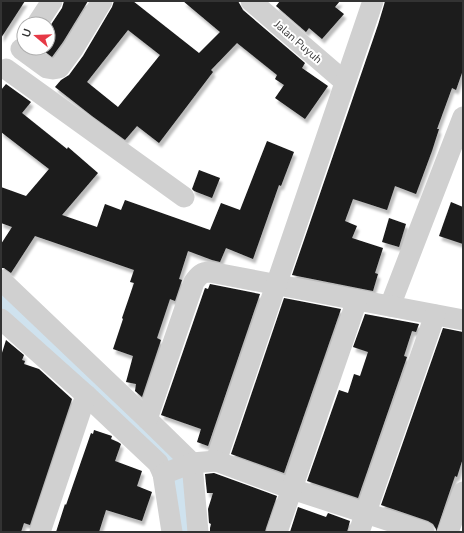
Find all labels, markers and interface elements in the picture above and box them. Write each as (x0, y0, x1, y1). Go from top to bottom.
north arrow (16, 16, 56, 56)
street label: Jalan Puyuh (270, 16, 325, 67)
text: U (19, 27, 35, 39)

